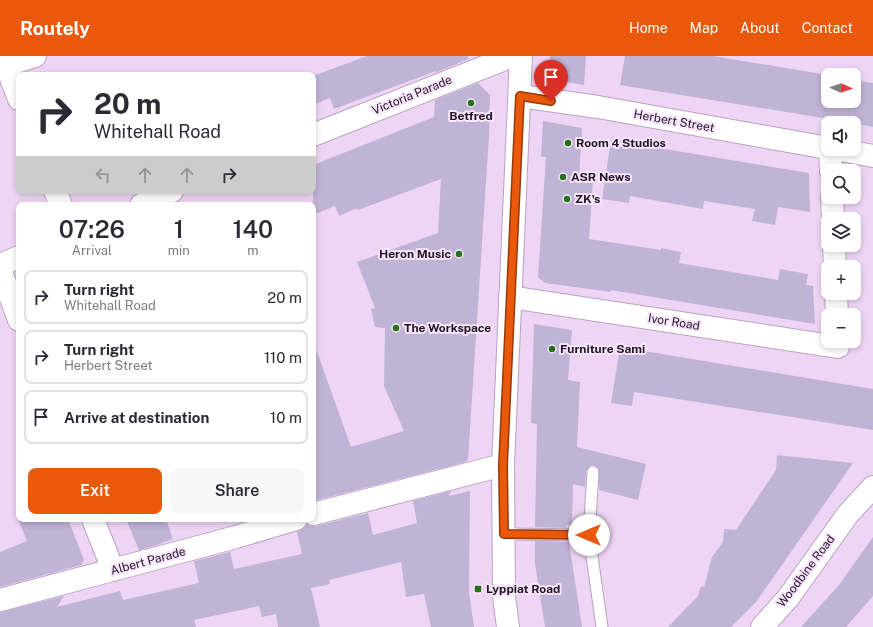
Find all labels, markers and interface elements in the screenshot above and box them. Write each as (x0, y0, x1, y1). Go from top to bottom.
text: Routely (20, 17, 90, 39)
text: Home (629, 20, 668, 36)
text: Map (690, 20, 718, 36)
text: About (740, 20, 780, 36)
text: Contact (802, 20, 853, 36)
pin (534, 60, 568, 101)
icon: arrive (540, 66, 562, 88)
north arrow (821, 68, 861, 108)
map controls (821, 68, 861, 348)
street label: Victoria Parade (370, 73, 454, 117)
text: 20 m (94, 87, 161, 120)
icon: right (28, 88, 80, 140)
marker: Betfred (466, 98, 476, 108)
street label: Herbert Street (633, 107, 716, 135)
place label: Betfred (449, 109, 493, 123)
button: sound (821, 116, 861, 156)
text: Whitehall Road (94, 121, 221, 142)
place label: Room 4 Studios (576, 136, 666, 150)
marker: Room 4 Studios (563, 138, 573, 148)
icon: left (92, 164, 114, 186)
icon: ahead (134, 164, 156, 186)
icon: ahead (176, 164, 198, 186)
icon: right (218, 164, 240, 186)
button: search (821, 164, 861, 204)
place label: ASR News (571, 170, 630, 184)
marker: ASR News (558, 172, 568, 182)
place label: ZK's (575, 192, 600, 206)
marker: ZK's (562, 194, 572, 204)
button: layers (821, 212, 861, 252)
text: 07:26 (59, 215, 125, 243)
text: 1 (174, 215, 184, 243)
text: 140 (233, 215, 273, 243)
text: Arrival (72, 243, 112, 258)
text: min (168, 243, 190, 258)
text: m (247, 243, 259, 258)
place label: Heron Music (379, 247, 451, 261)
marker: Heron Music (454, 249, 464, 259)
button: + (821, 260, 861, 300)
text: Turn right (64, 281, 134, 298)
icon: right (30, 286, 52, 308)
text: 20 m (267, 289, 302, 306)
text: Whitehall Road (64, 298, 156, 313)
button: − (821, 308, 861, 348)
street label: Ivor Road (647, 311, 701, 333)
place label: The Workspace (404, 321, 491, 335)
marker: The Workspace (391, 323, 401, 333)
text: Turn right (64, 341, 134, 358)
place label: Furniture Sami (560, 342, 645, 356)
marker: Furniture Sami (547, 344, 557, 354)
icon: right (30, 346, 52, 368)
text: 110 m (264, 349, 302, 366)
text: Herbert Street (64, 358, 153, 373)
icon: arrive (30, 406, 52, 428)
text: Arrive at destination (64, 409, 209, 426)
text: 10 m (270, 409, 302, 426)
button: Exit (28, 468, 162, 514)
button: Share (170, 468, 304, 514)
position arrow (568, 514, 610, 556)
street label: Woodbine Road (774, 532, 838, 610)
street label: Albert Parade (109, 544, 187, 578)
place label: Lyppiat Road (486, 582, 560, 596)
marker: Lyppiat Road (473, 584, 483, 594)

